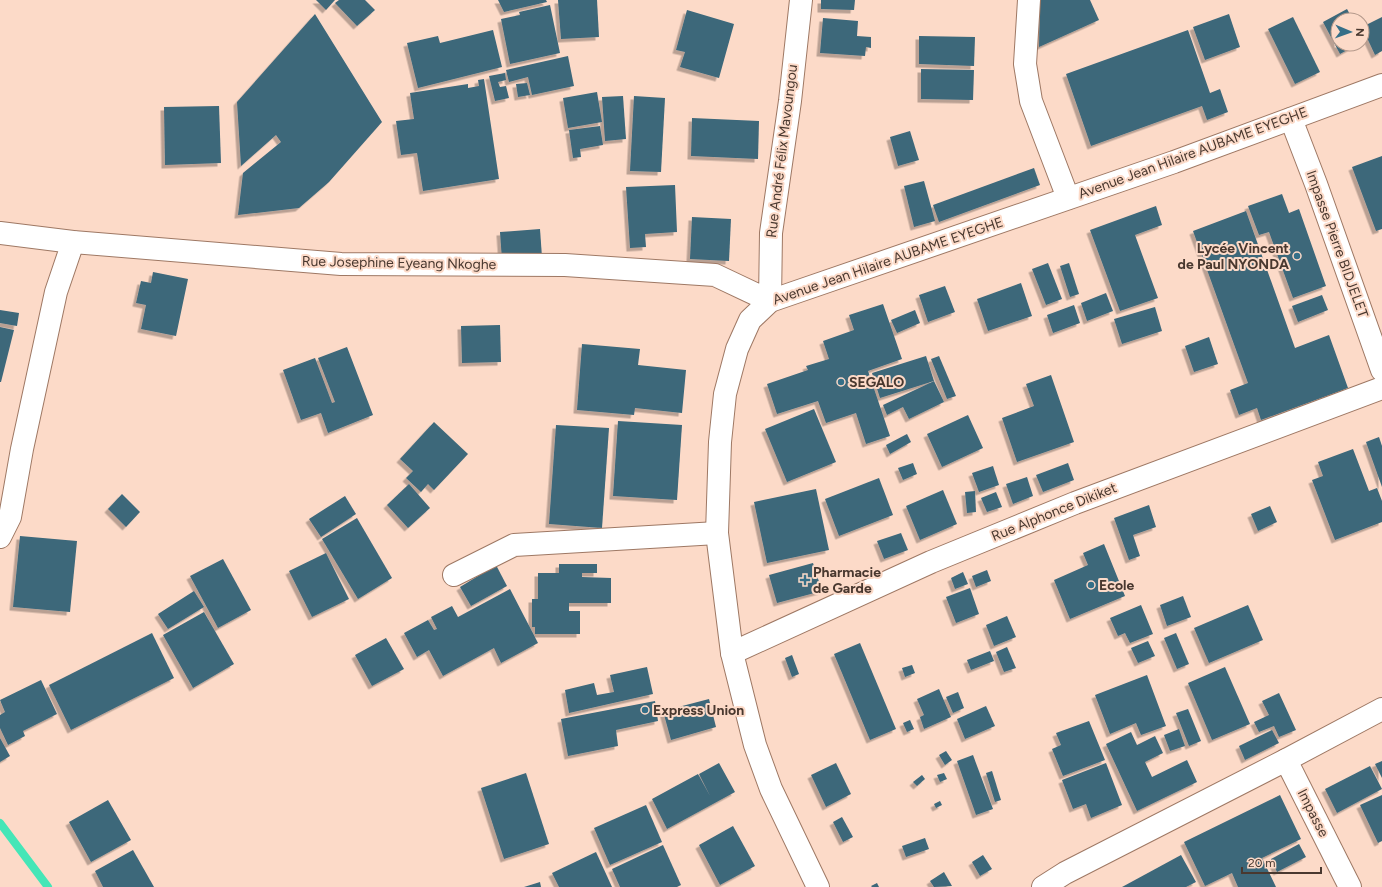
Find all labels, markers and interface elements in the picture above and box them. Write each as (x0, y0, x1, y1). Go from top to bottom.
north arrow (1330, 12, 1370, 52)
text: N (1353, 28, 1366, 37)
street label: Rue André Félix Mavoungou (763, 63, 801, 239)
street label: Avenue Jean Hilaire AUBAME EYEGHE (1076, 104, 1310, 202)
street label: Impasse Pierre BIDJELET (1302, 168, 1372, 320)
street label: Avenue Jean Hilaire AUBAME EYEGHE (771, 213, 1005, 309)
place label: Lycée Vincent de Paul NYONDA (1178, 240, 1289, 273)
marker: Lycée Vincent de Paul NYONDA (1292, 251, 1302, 261)
street label: Rue Josephine Eyeang Nkoghe (302, 253, 497, 273)
place label: SEGALO (849, 374, 904, 391)
marker: SEGALO (836, 377, 846, 387)
street label: Rue Alphonce Dikiket (989, 479, 1119, 545)
place label: Pharmacie de Garde (813, 564, 881, 597)
marker: Pharmacie de Garde (800, 575, 810, 585)
place label: Ecole (1099, 577, 1134, 594)
marker: Ecole (1086, 580, 1096, 590)
place label: Express Union (653, 702, 744, 719)
marker: Express Union (640, 705, 650, 715)
street label: Impasse (1294, 786, 1332, 840)
scale bar (1242, 849, 1321, 875)
text: 20 m (1248, 856, 1276, 870)

